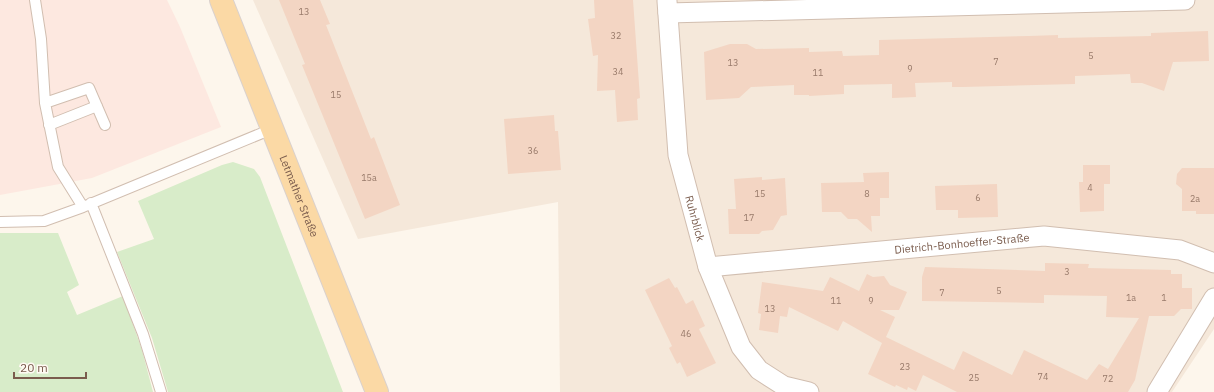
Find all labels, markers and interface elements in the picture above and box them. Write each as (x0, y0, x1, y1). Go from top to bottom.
house number: 13 (299, 6, 309, 17)
house number: 32 (611, 30, 621, 41)
house number: 5 (1088, 50, 1094, 61)
house number: 7 (993, 56, 999, 67)
house number: 13 (728, 57, 738, 68)
house number: 9 (907, 63, 913, 74)
house number: 34 (613, 66, 623, 77)
house number: 11 (813, 67, 823, 78)
house number: 15 (331, 89, 341, 100)
house number: 36 (528, 145, 538, 156)
street label: Letmather Straße (276, 153, 322, 239)
house number: 15a (361, 172, 377, 183)
house number: 4 (1087, 182, 1093, 193)
house number: 15 (755, 188, 765, 199)
house number: 8 (864, 188, 870, 199)
house number: 6 (975, 192, 981, 203)
house number: 2a (1190, 193, 1200, 204)
street label: Ruhrblick (682, 194, 708, 243)
house number: 17 (744, 212, 754, 223)
street label: Dietrich-Bonhoeffer-Straße (894, 230, 1030, 257)
house number: 3 (1064, 266, 1070, 277)
house number: 5 (996, 285, 1002, 296)
house number: 7 (939, 287, 945, 298)
house number: 1a (1126, 292, 1136, 303)
house number: 1 (1161, 292, 1167, 303)
house number: 11 (831, 295, 841, 306)
house number: 9 (868, 295, 874, 306)
house number: 13 (765, 303, 775, 314)
house number: 46 (681, 328, 691, 339)
scale bar (14, 354, 86, 380)
text: 20 m (20, 360, 48, 375)
house number: 23 (900, 361, 910, 372)
house number: 74 (1038, 371, 1048, 382)
house number: 25 (969, 372, 979, 383)
house number: 72 (1103, 373, 1113, 384)

